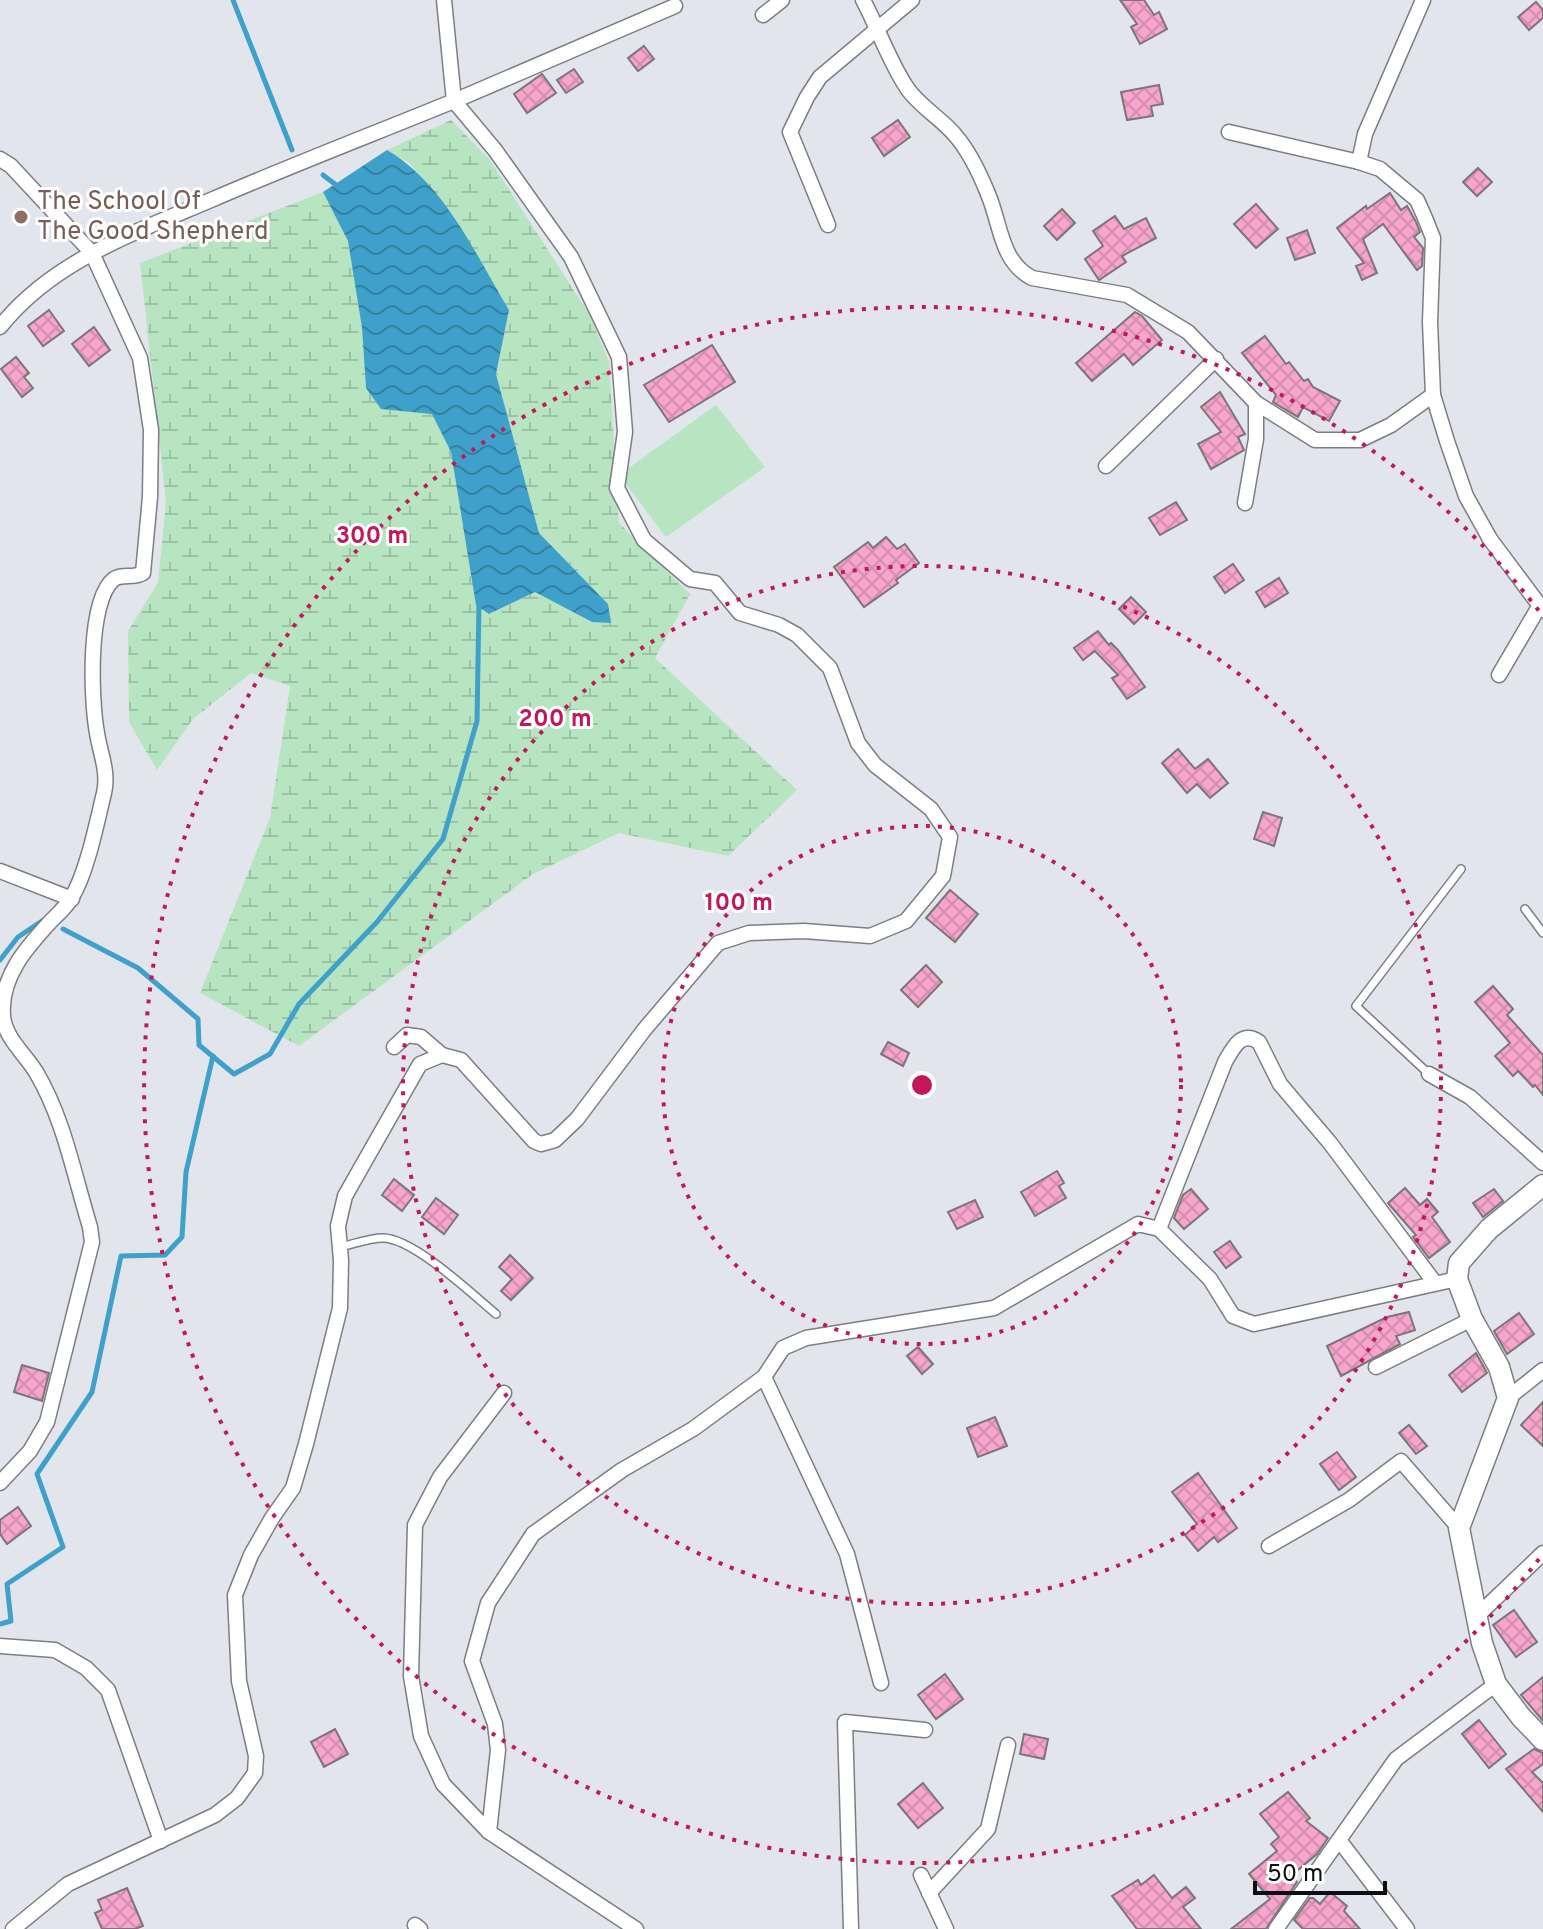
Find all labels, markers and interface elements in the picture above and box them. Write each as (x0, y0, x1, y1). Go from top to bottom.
place label: The School Of The Good Shepherd (37, 186, 269, 249)
marker: The School Of The Good Shepherd (12, 208, 30, 226)
text: 300 m (336, 522, 408, 552)
text: 200 m (518, 705, 592, 735)
text: 100 m (705, 889, 773, 919)
centre of rings (908, 1071, 936, 1099)
scale bar (1255, 1845, 1385, 1895)
text: 50 m (1267, 1860, 1323, 1890)

